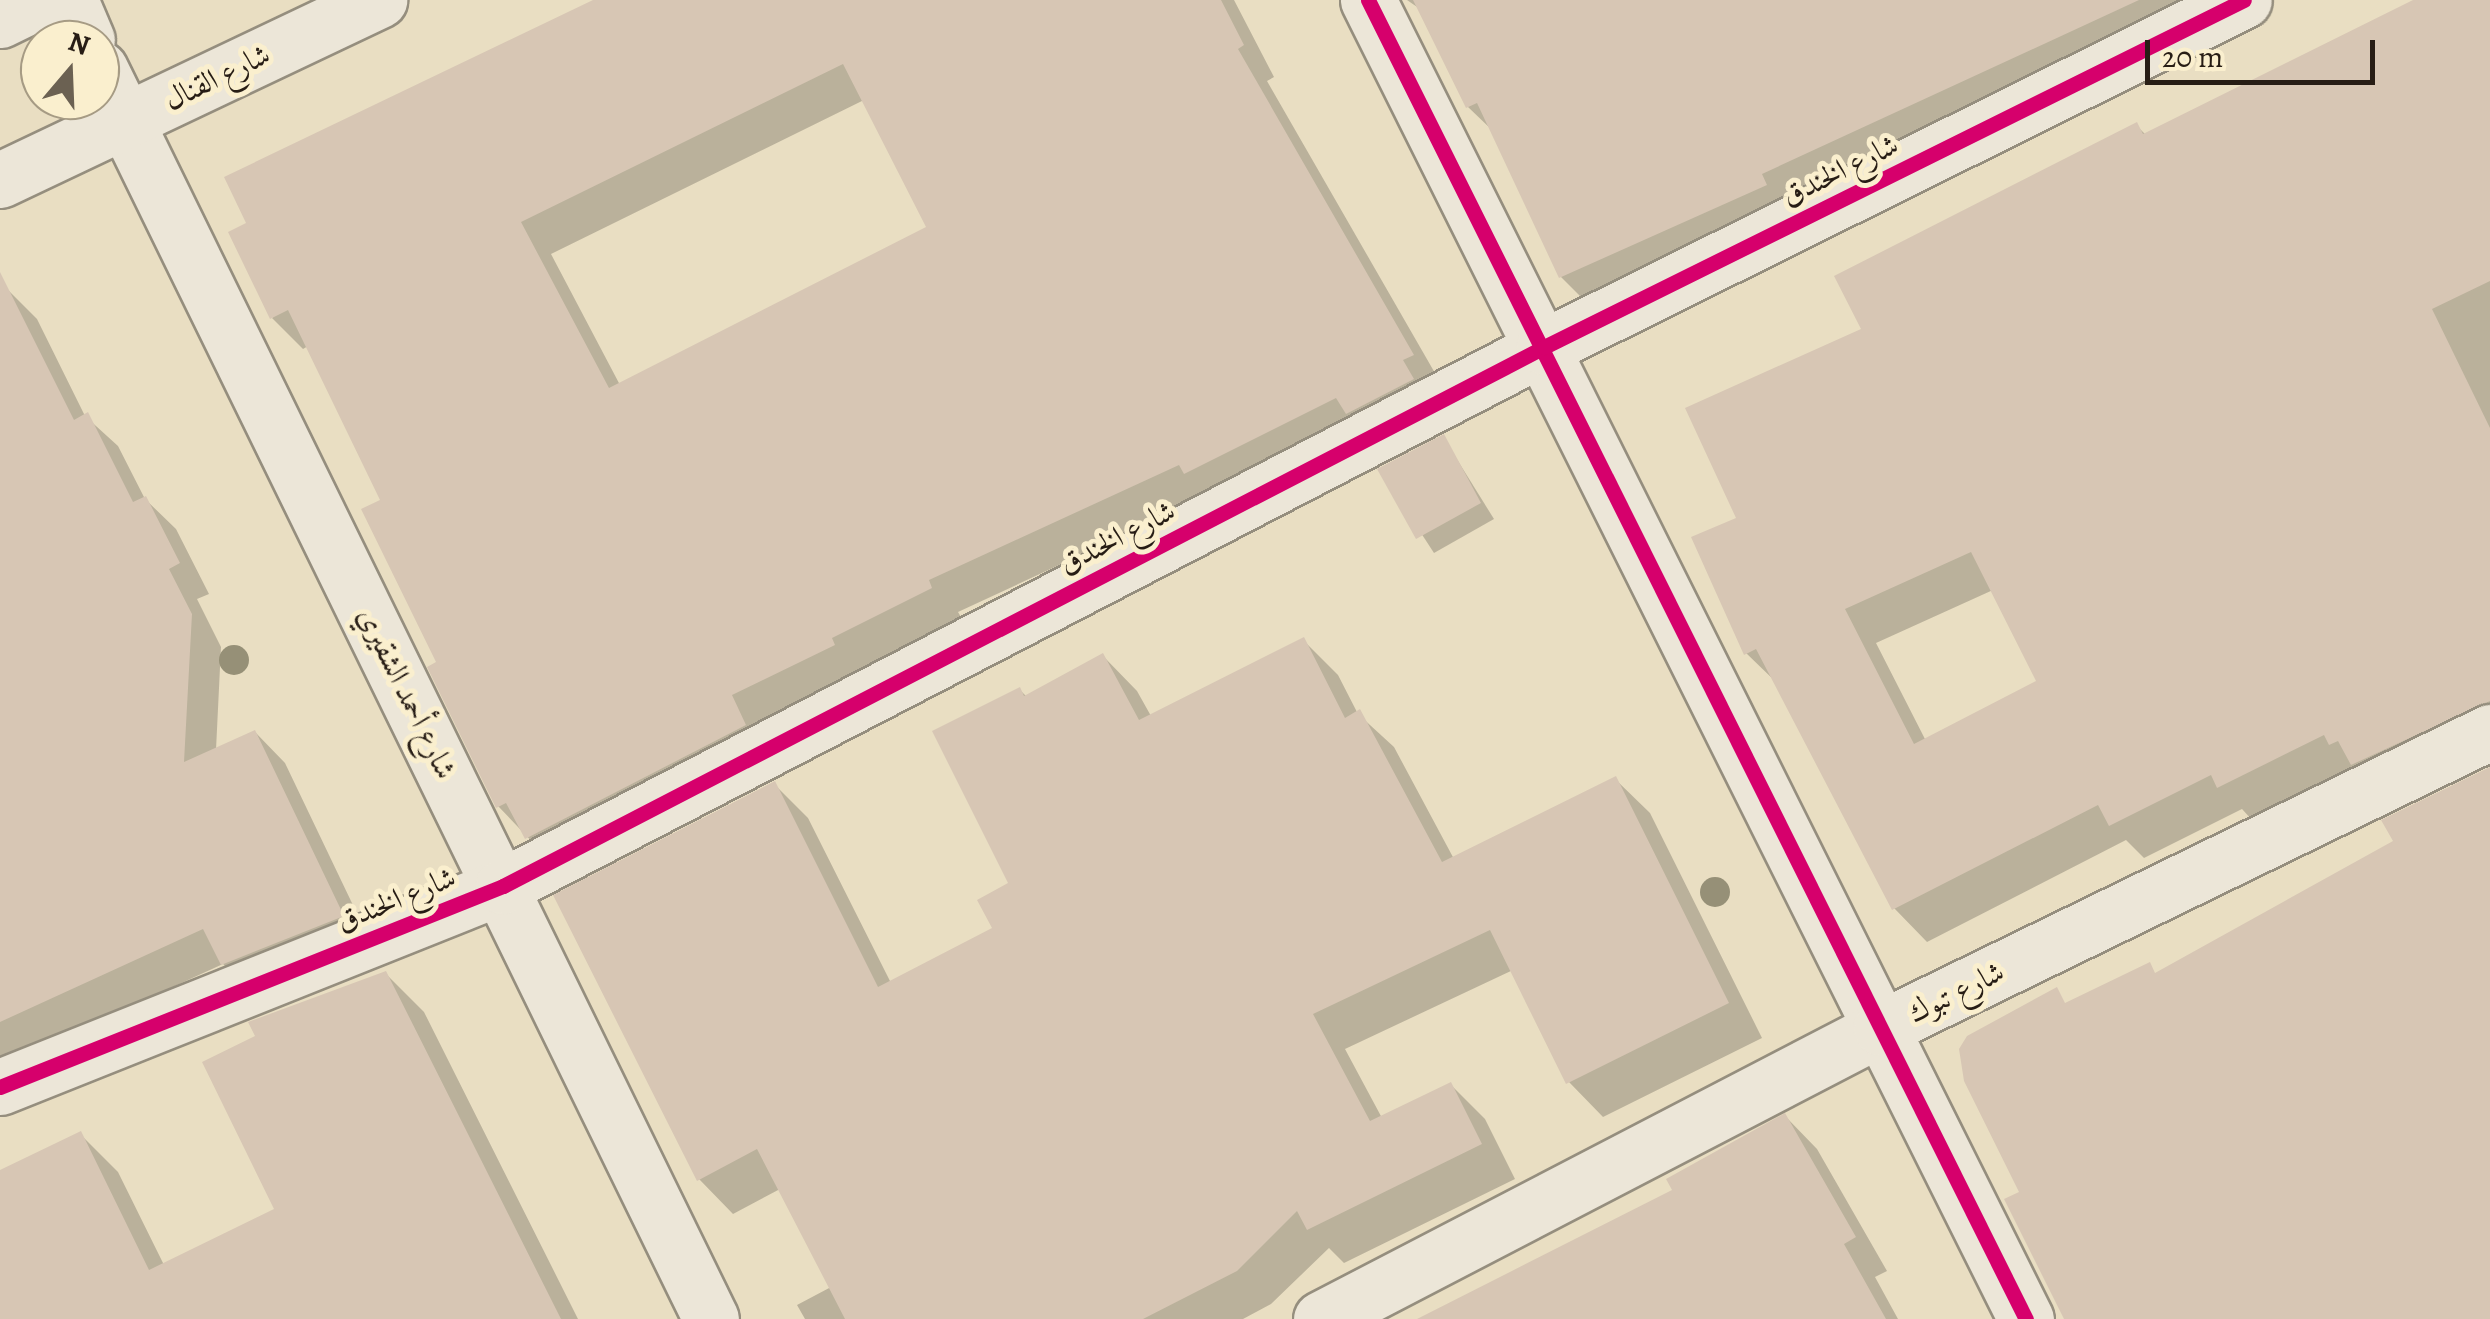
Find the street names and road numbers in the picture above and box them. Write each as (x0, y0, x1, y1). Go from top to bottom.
street label: شارع القنال (158, 36, 276, 118)
street label: شارع الخندق (1776, 126, 1904, 214)
street label: شارع الخندق (1053, 492, 1181, 582)
street label: شارع أحمد الشقيري (350, 601, 464, 785)
street label: شارع الخندق (331, 859, 461, 939)
street label: شارع تبوك (1902, 953, 2010, 1031)

